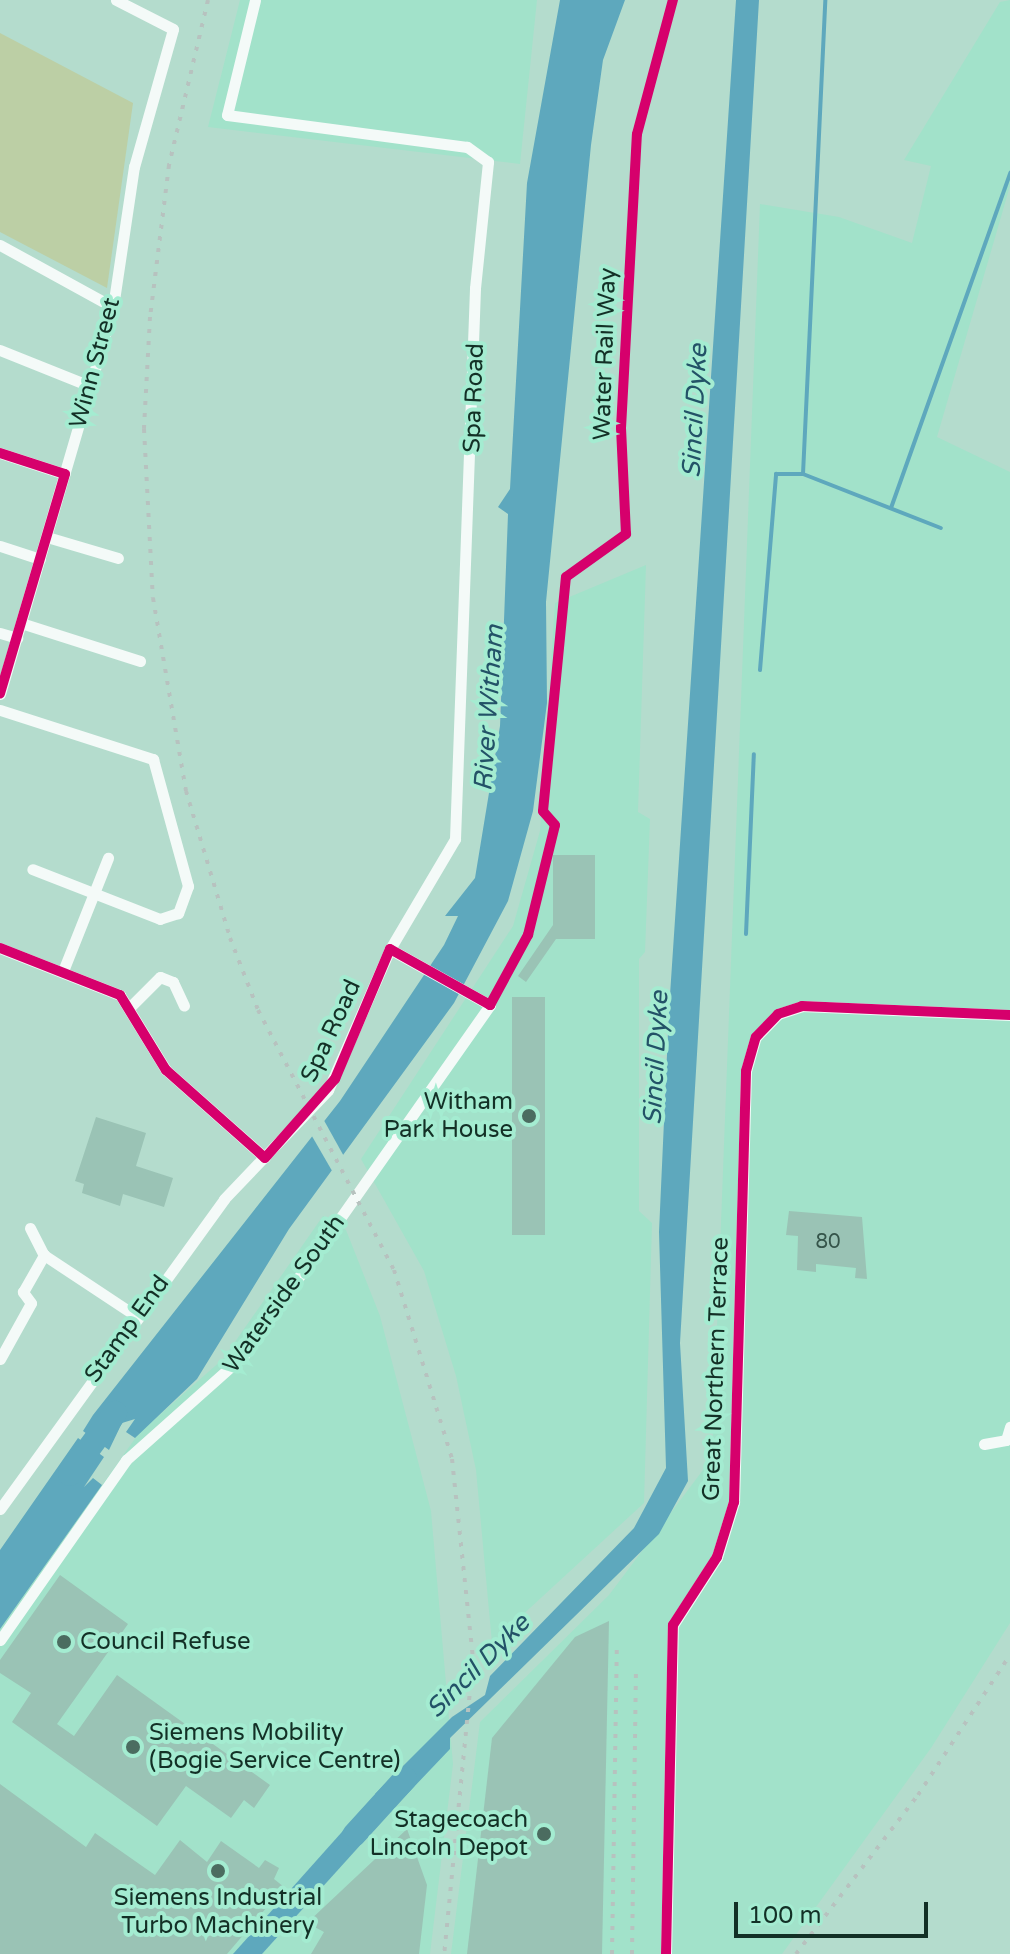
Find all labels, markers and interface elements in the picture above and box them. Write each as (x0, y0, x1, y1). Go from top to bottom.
street label: Water Rail Way (588, 267, 622, 441)
street label: Winn Street (64, 295, 126, 431)
street label: Spa Road (458, 343, 490, 453)
water label: Sincil Dyke (676, 343, 714, 479)
water label: River Witham (468, 624, 510, 792)
street label: Spa Road (295, 975, 367, 1087)
water label: Sincil Dyke (637, 990, 675, 1126)
place label: Witham Park House (383, 1088, 513, 1144)
marker: Witham Park House (520, 1107, 538, 1125)
street label: Waterside South (217, 1209, 351, 1379)
house number: 80 (815, 1230, 841, 1254)
street label: Great Northern Terrace (697, 1237, 735, 1501)
street label: Stamp End (79, 1270, 175, 1388)
water label: Sincil Dyke (420, 1608, 536, 1724)
place label: Council Refuse (80, 1628, 251, 1656)
marker: Council Refuse (55, 1633, 73, 1651)
place label: Siemens Mobility (Bogie Service Centre) (149, 1719, 400, 1775)
marker: Siemens Mobility (Bogie Service Centre) (124, 1738, 142, 1756)
place label: Stagecoach Lincoln Depot (370, 1806, 528, 1862)
marker: Stagecoach Lincoln Depot (535, 1825, 553, 1843)
marker: Siemens Industrial Turbo Machinery (209, 1862, 227, 1880)
place label: Siemens Industrial Turbo Machinery (114, 1884, 322, 1940)
scale bar (738, 1886, 932, 1936)
text: 100 m (748, 1901, 822, 1930)

